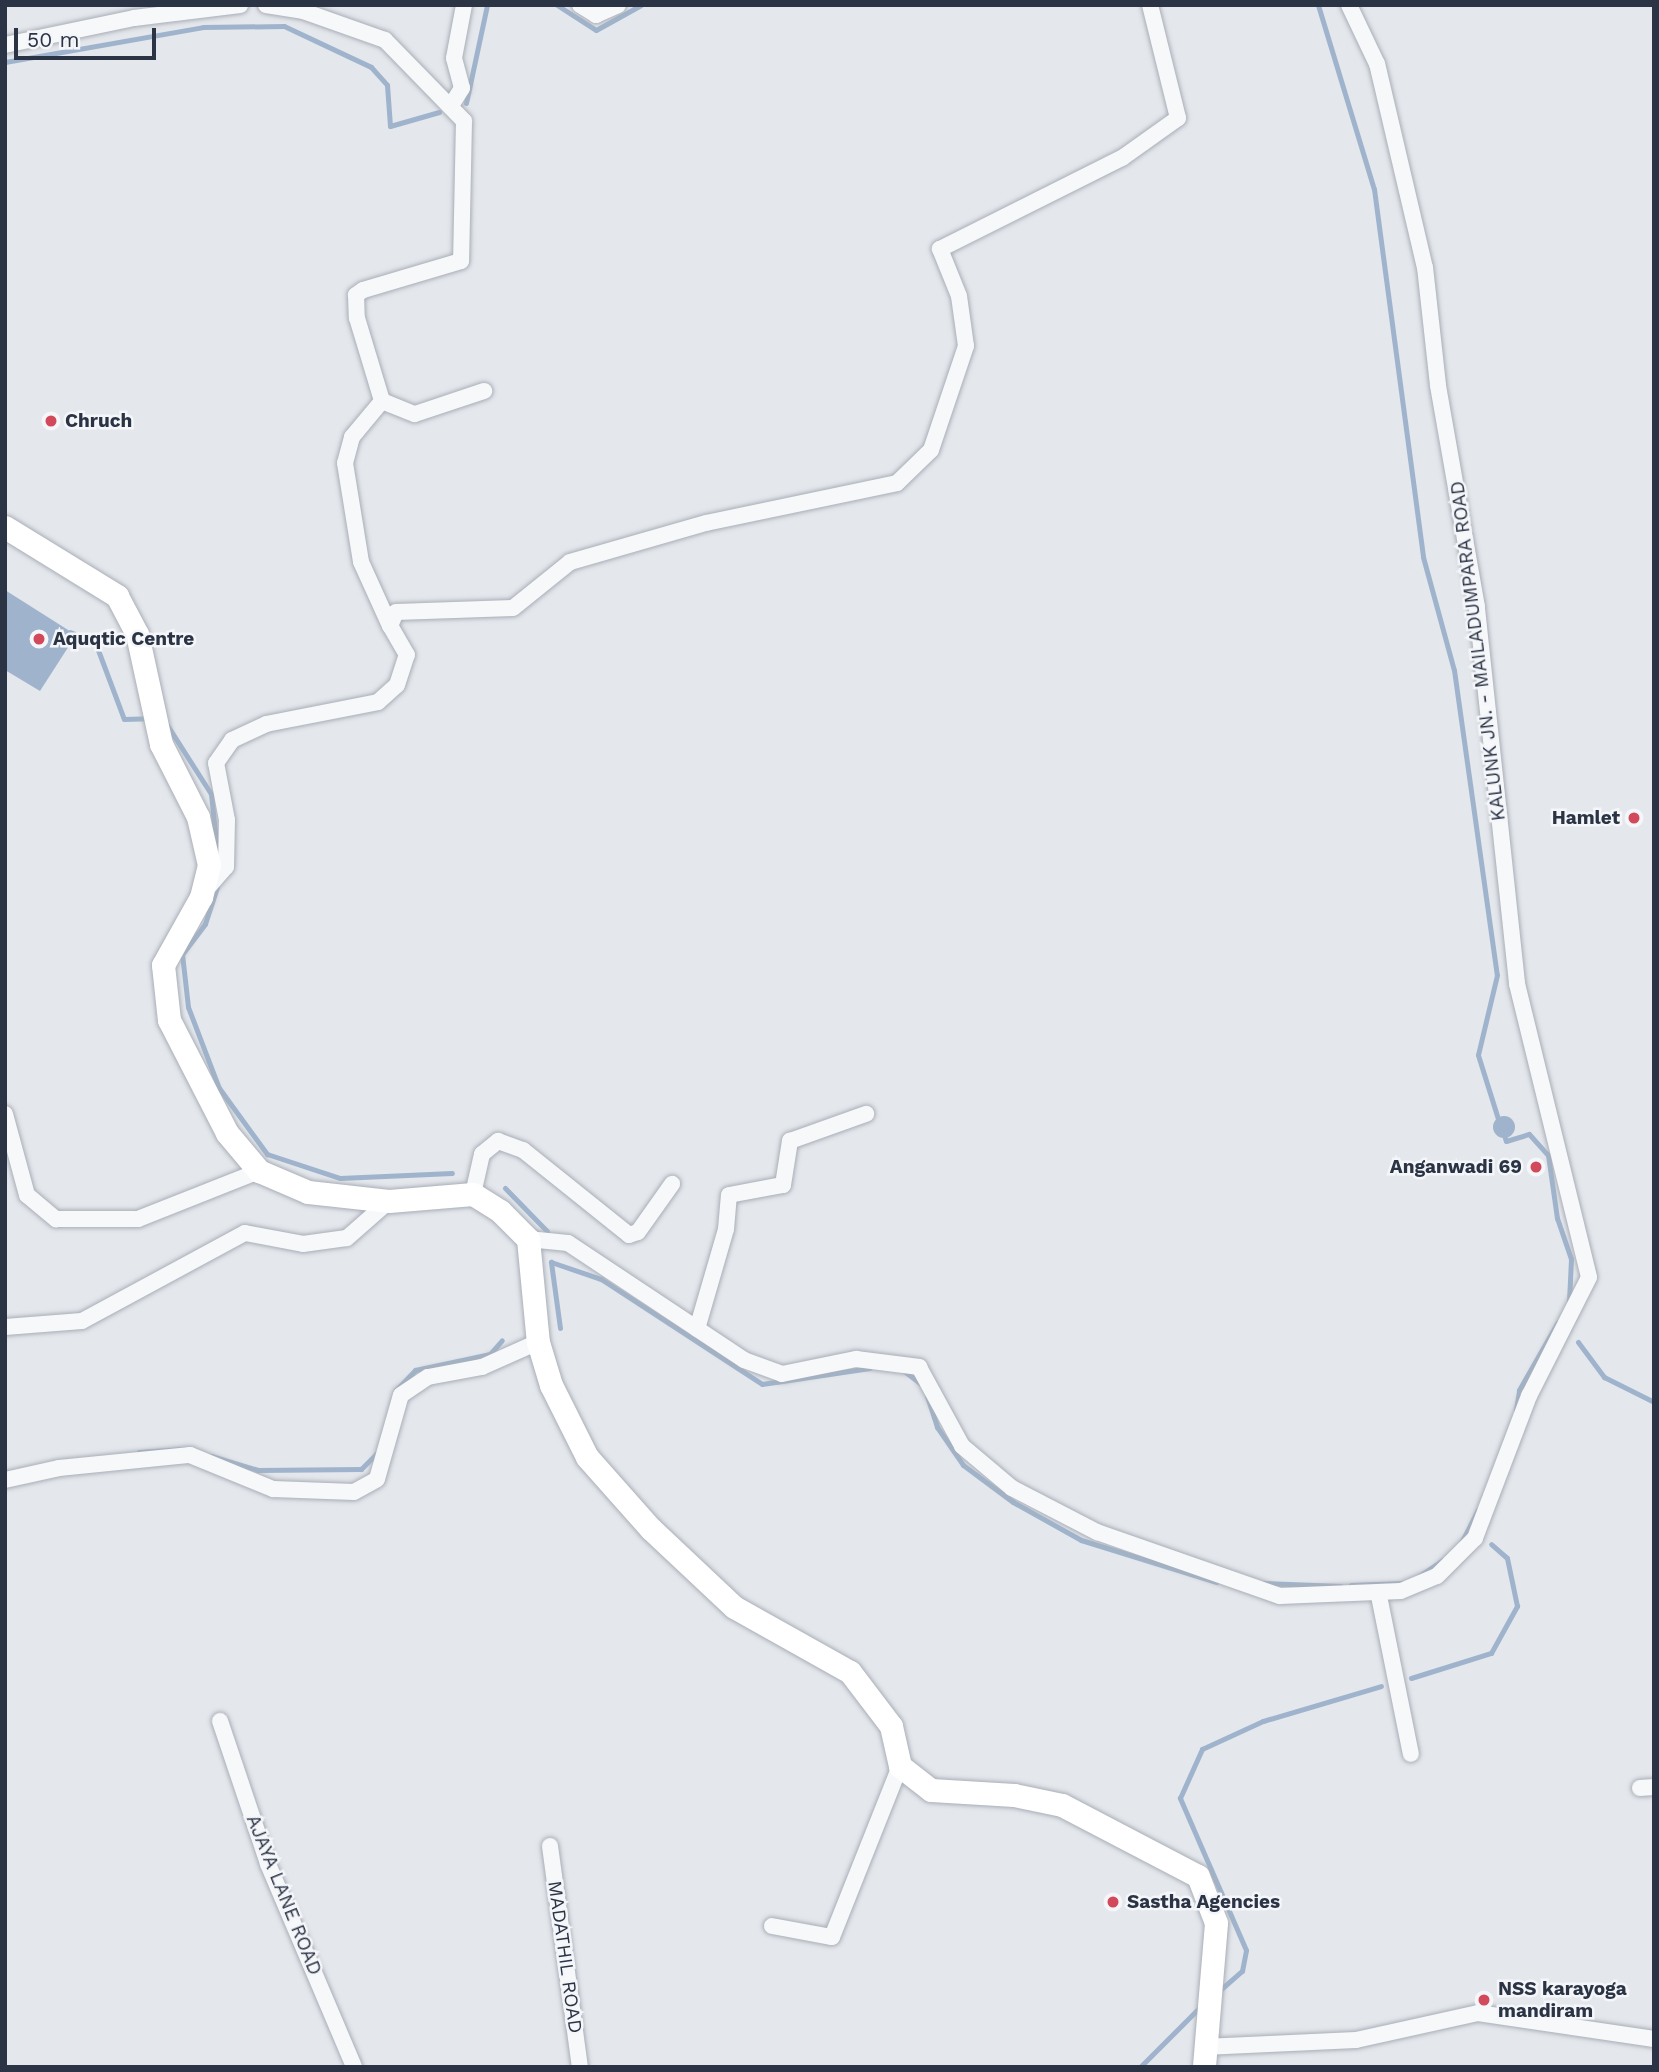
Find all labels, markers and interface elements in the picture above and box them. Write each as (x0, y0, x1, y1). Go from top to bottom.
scale bar (18, 14, 159, 58)
text: 50 m (27, 27, 79, 52)
place label: Chruch (65, 410, 132, 432)
marker: Chruch (43, 413, 59, 429)
street label: KALUNK JN. - MAILADUMPARA ROAD (1446, 479, 1510, 823)
place label: Aquqtic Centre (53, 628, 194, 650)
marker: Aquqtic Centre (31, 631, 47, 647)
place label: Hamlet (1552, 807, 1620, 829)
marker: Hamlet (1626, 810, 1642, 826)
place label: Anganwadi 69 (1390, 1156, 1522, 1178)
marker: Anganwadi 69 (1528, 1159, 1544, 1175)
street label: AJAYA LANE ROAD (241, 1811, 327, 1979)
street label: MADATHIL ROAD (543, 1879, 587, 2035)
place label: Sastha Agencies (1127, 1891, 1281, 1913)
marker: Sastha Agencies (1105, 1894, 1121, 1910)
place label: NSS karayoga mandiram (1498, 1978, 1627, 2022)
marker: NSS karayoga mandiram (1476, 1992, 1492, 2008)

